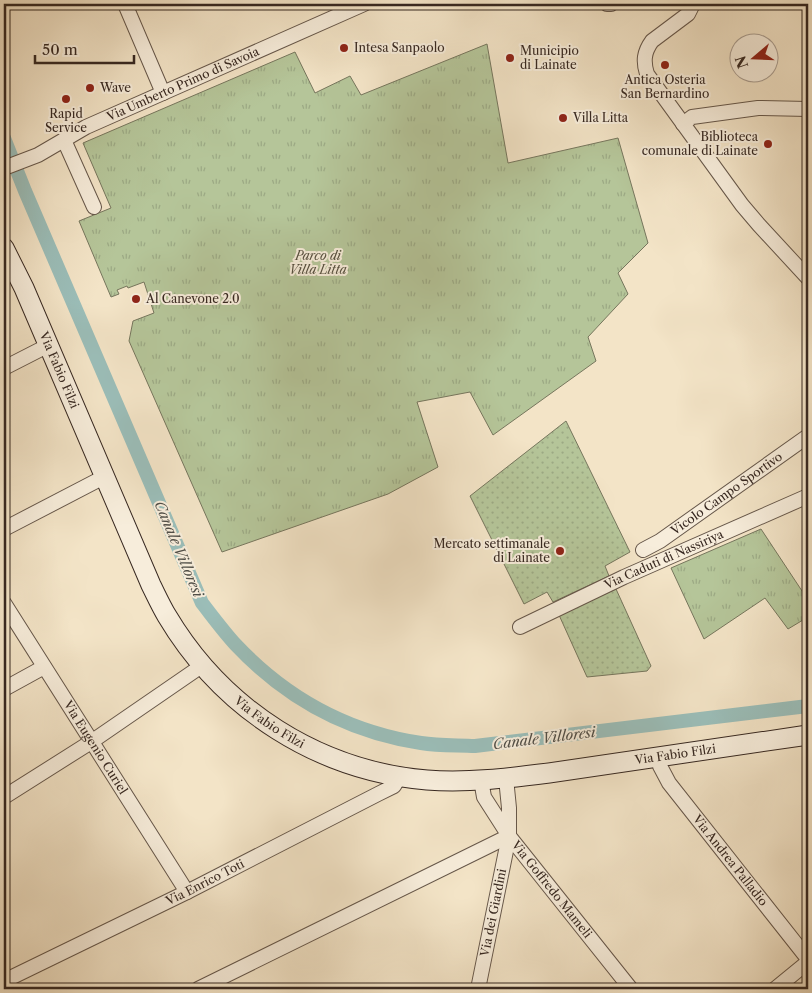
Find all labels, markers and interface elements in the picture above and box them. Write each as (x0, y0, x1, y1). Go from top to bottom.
scale bar (35, 32, 134, 64)
north arrow (730, 32, 780, 82)
text: 50 m (42, 40, 78, 59)
place label: Intesa Sanpaolo (354, 40, 445, 55)
marker: Intesa Sanpaolo (338, 42, 350, 54)
street label: Via Umberto Primo di Savoia (103, 43, 262, 124)
place label: Municipio di Lainate (520, 43, 579, 72)
marker: Municipio di Lainate (504, 52, 516, 64)
text: N (731, 54, 752, 71)
marker: Antica Osteria San Bernardino (659, 59, 671, 71)
place label: Antica Osteria San Bernardino (621, 72, 709, 101)
place label: Wave (99, 80, 131, 95)
marker: Wave (84, 82, 96, 94)
marker: Rapid Service (60, 93, 72, 105)
place label: Rapid Service (45, 106, 87, 135)
place label: Villa Litta (572, 110, 629, 125)
marker: Villa Litta (557, 112, 569, 124)
place label: Biblioteca comunale di Lainate (642, 129, 759, 158)
marker: Biblioteca comunale di Lainate (762, 138, 774, 150)
park label: Parco di Villa Litta (289, 248, 347, 277)
place label: Al Canevone 2.0 (145, 291, 240, 306)
marker: Al Canevone 2.0 (130, 293, 142, 305)
street label: Via Fabio Filzi (36, 328, 83, 411)
street label: Vicolo Campo Sportivo (667, 449, 785, 539)
water label: Canale Villoresi (151, 498, 208, 601)
street label: Via Caduti di Nassiriya (601, 526, 726, 593)
place label: Mercato settimanale di Lainate (433, 536, 550, 565)
marker: Mercato settimanale di Lainate (554, 545, 566, 557)
street label: Via Fabio Filzi (231, 692, 308, 751)
street label: Via Eugenio Curiel (60, 697, 131, 797)
water label: Canale Villoresi (492, 723, 598, 753)
street label: Via Fabio Filzi (633, 741, 717, 767)
street label: Via Andrea Palladio (689, 811, 771, 909)
street label: Via Goffredo Mameli (508, 837, 596, 941)
street label: Via Enrico Toti (162, 856, 247, 909)
street label: Via dei Giardini (477, 867, 509, 959)

